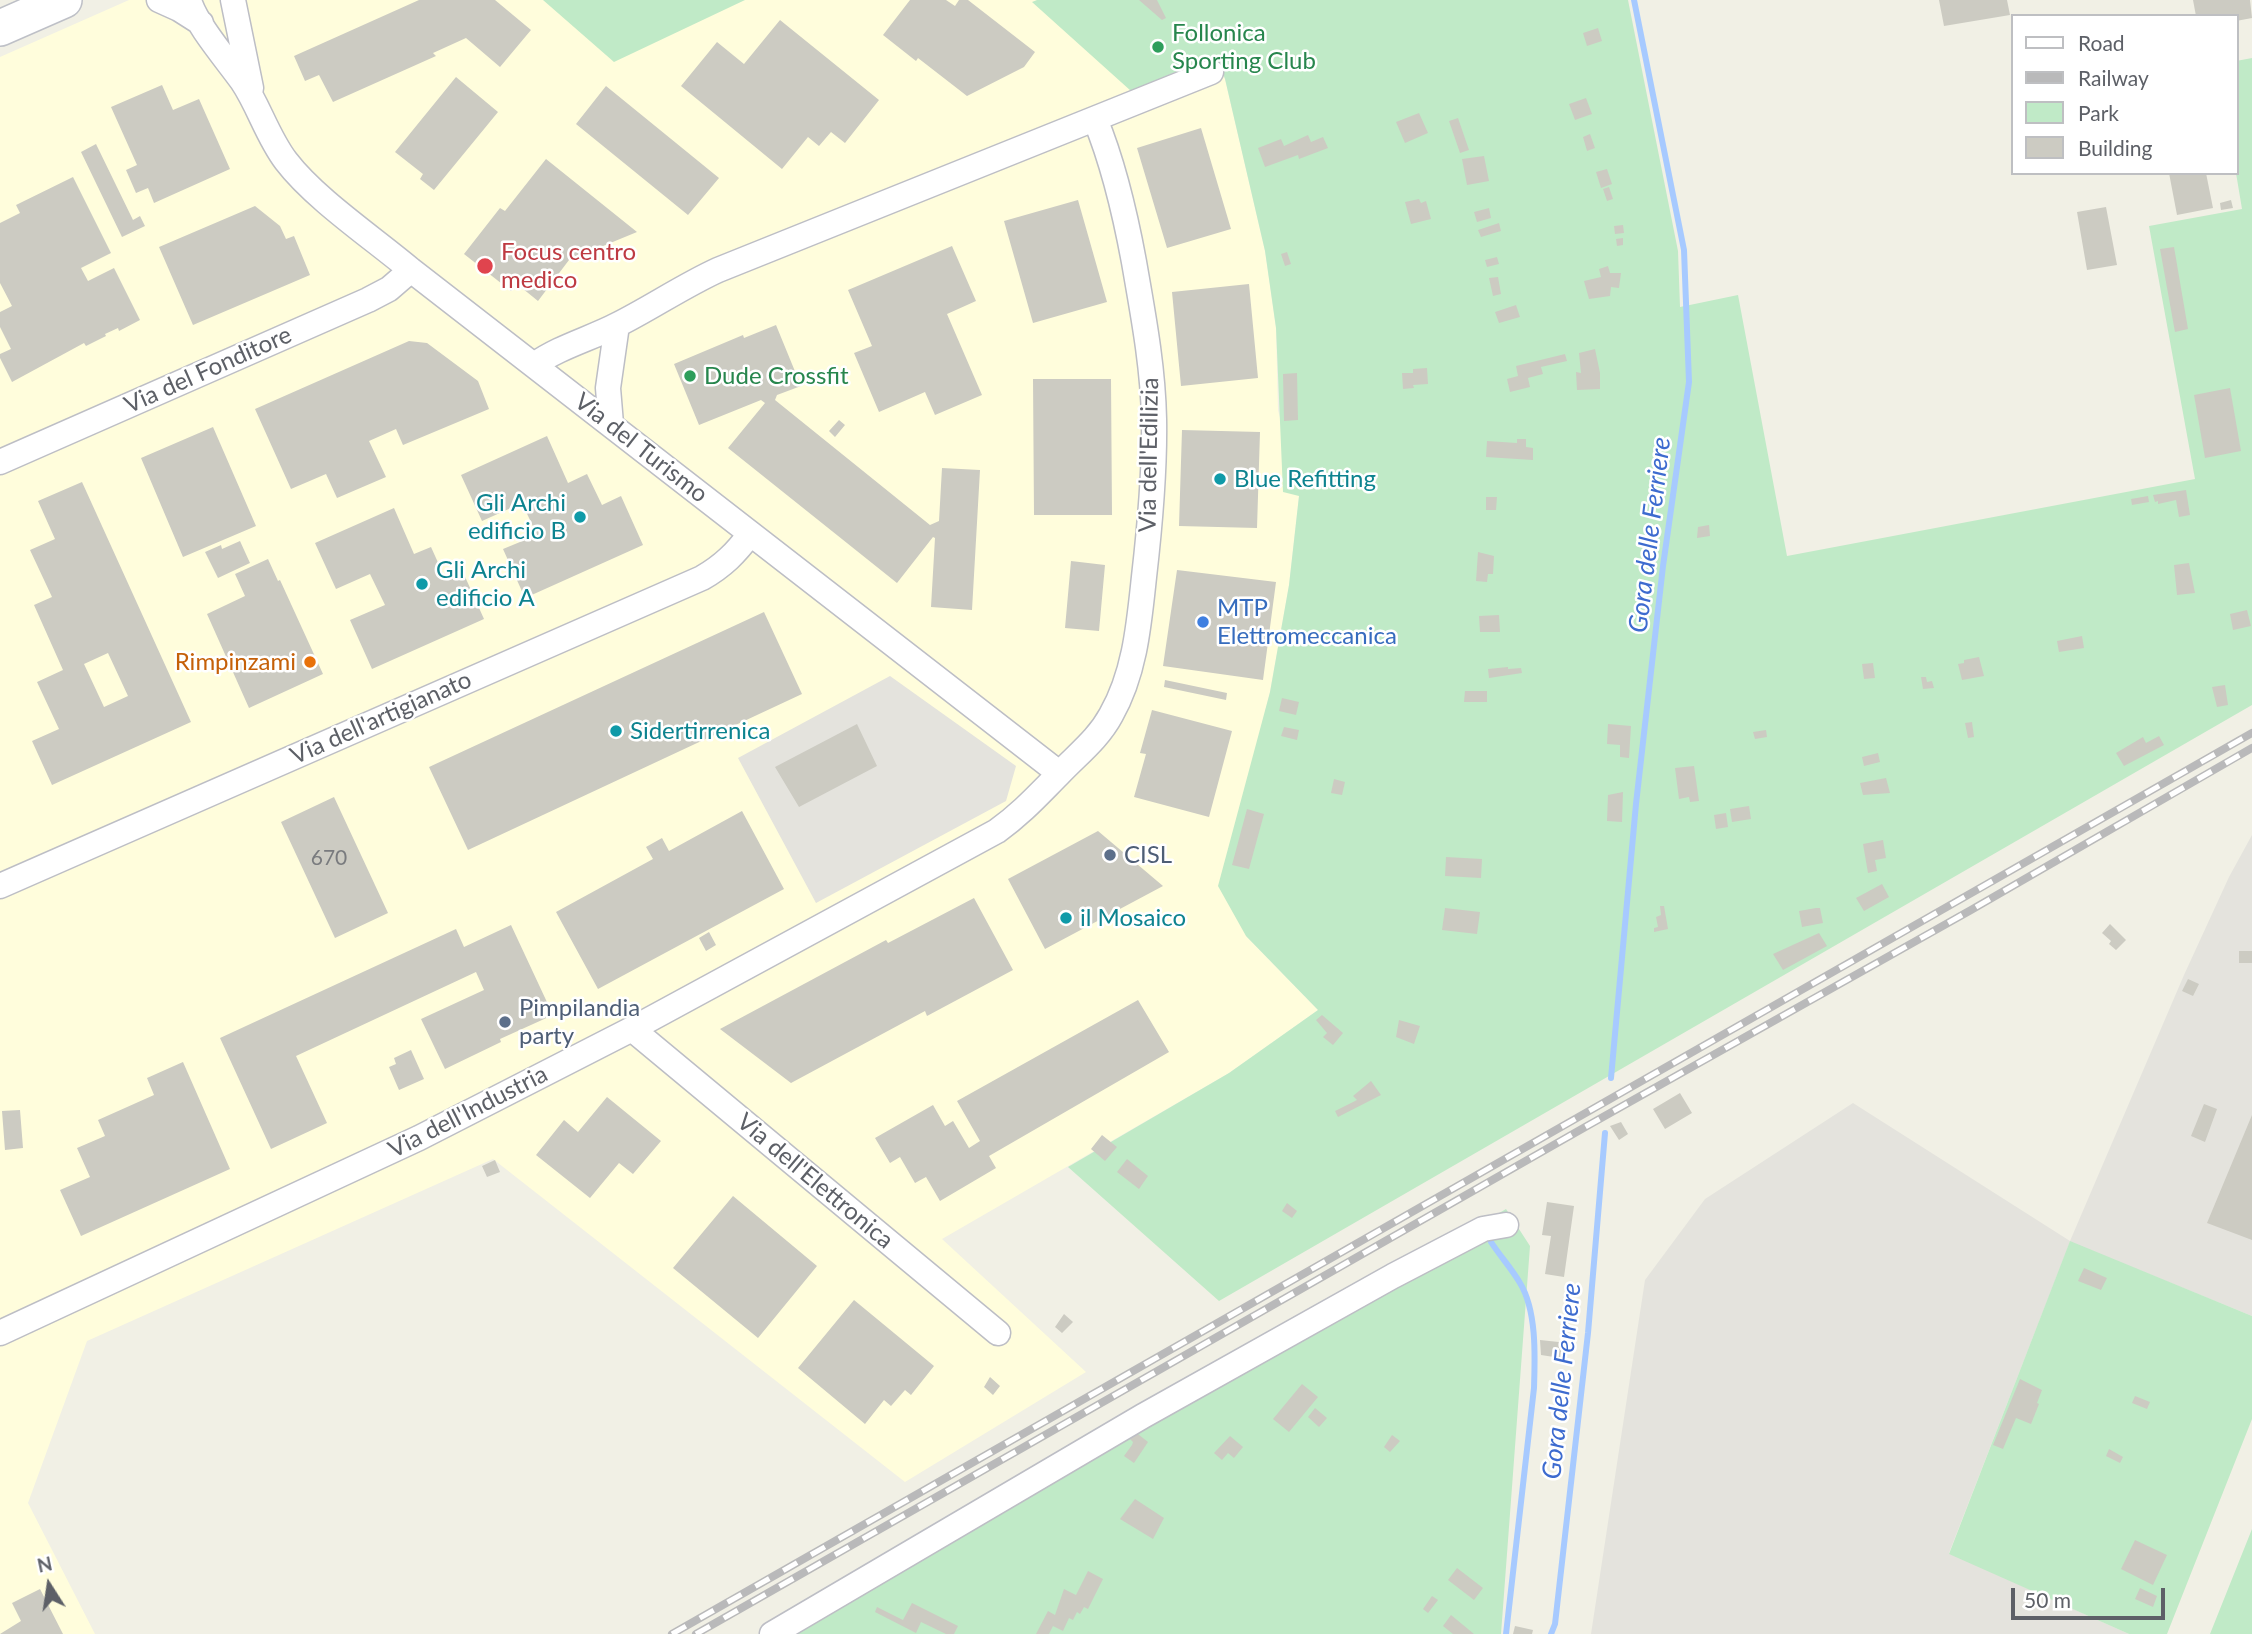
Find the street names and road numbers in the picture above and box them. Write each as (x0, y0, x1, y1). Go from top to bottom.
street label: Via del Fonditore (120, 320, 296, 420)
street label: Via dell'Edilizia (1133, 377, 1165, 533)
street label: Via del Turismo (569, 387, 713, 509)
street label: Via dell'artigianato (286, 665, 476, 771)
street label: Via dell'Industria (384, 1060, 552, 1164)
street label: Via dell'Elettronica (731, 1107, 899, 1255)

